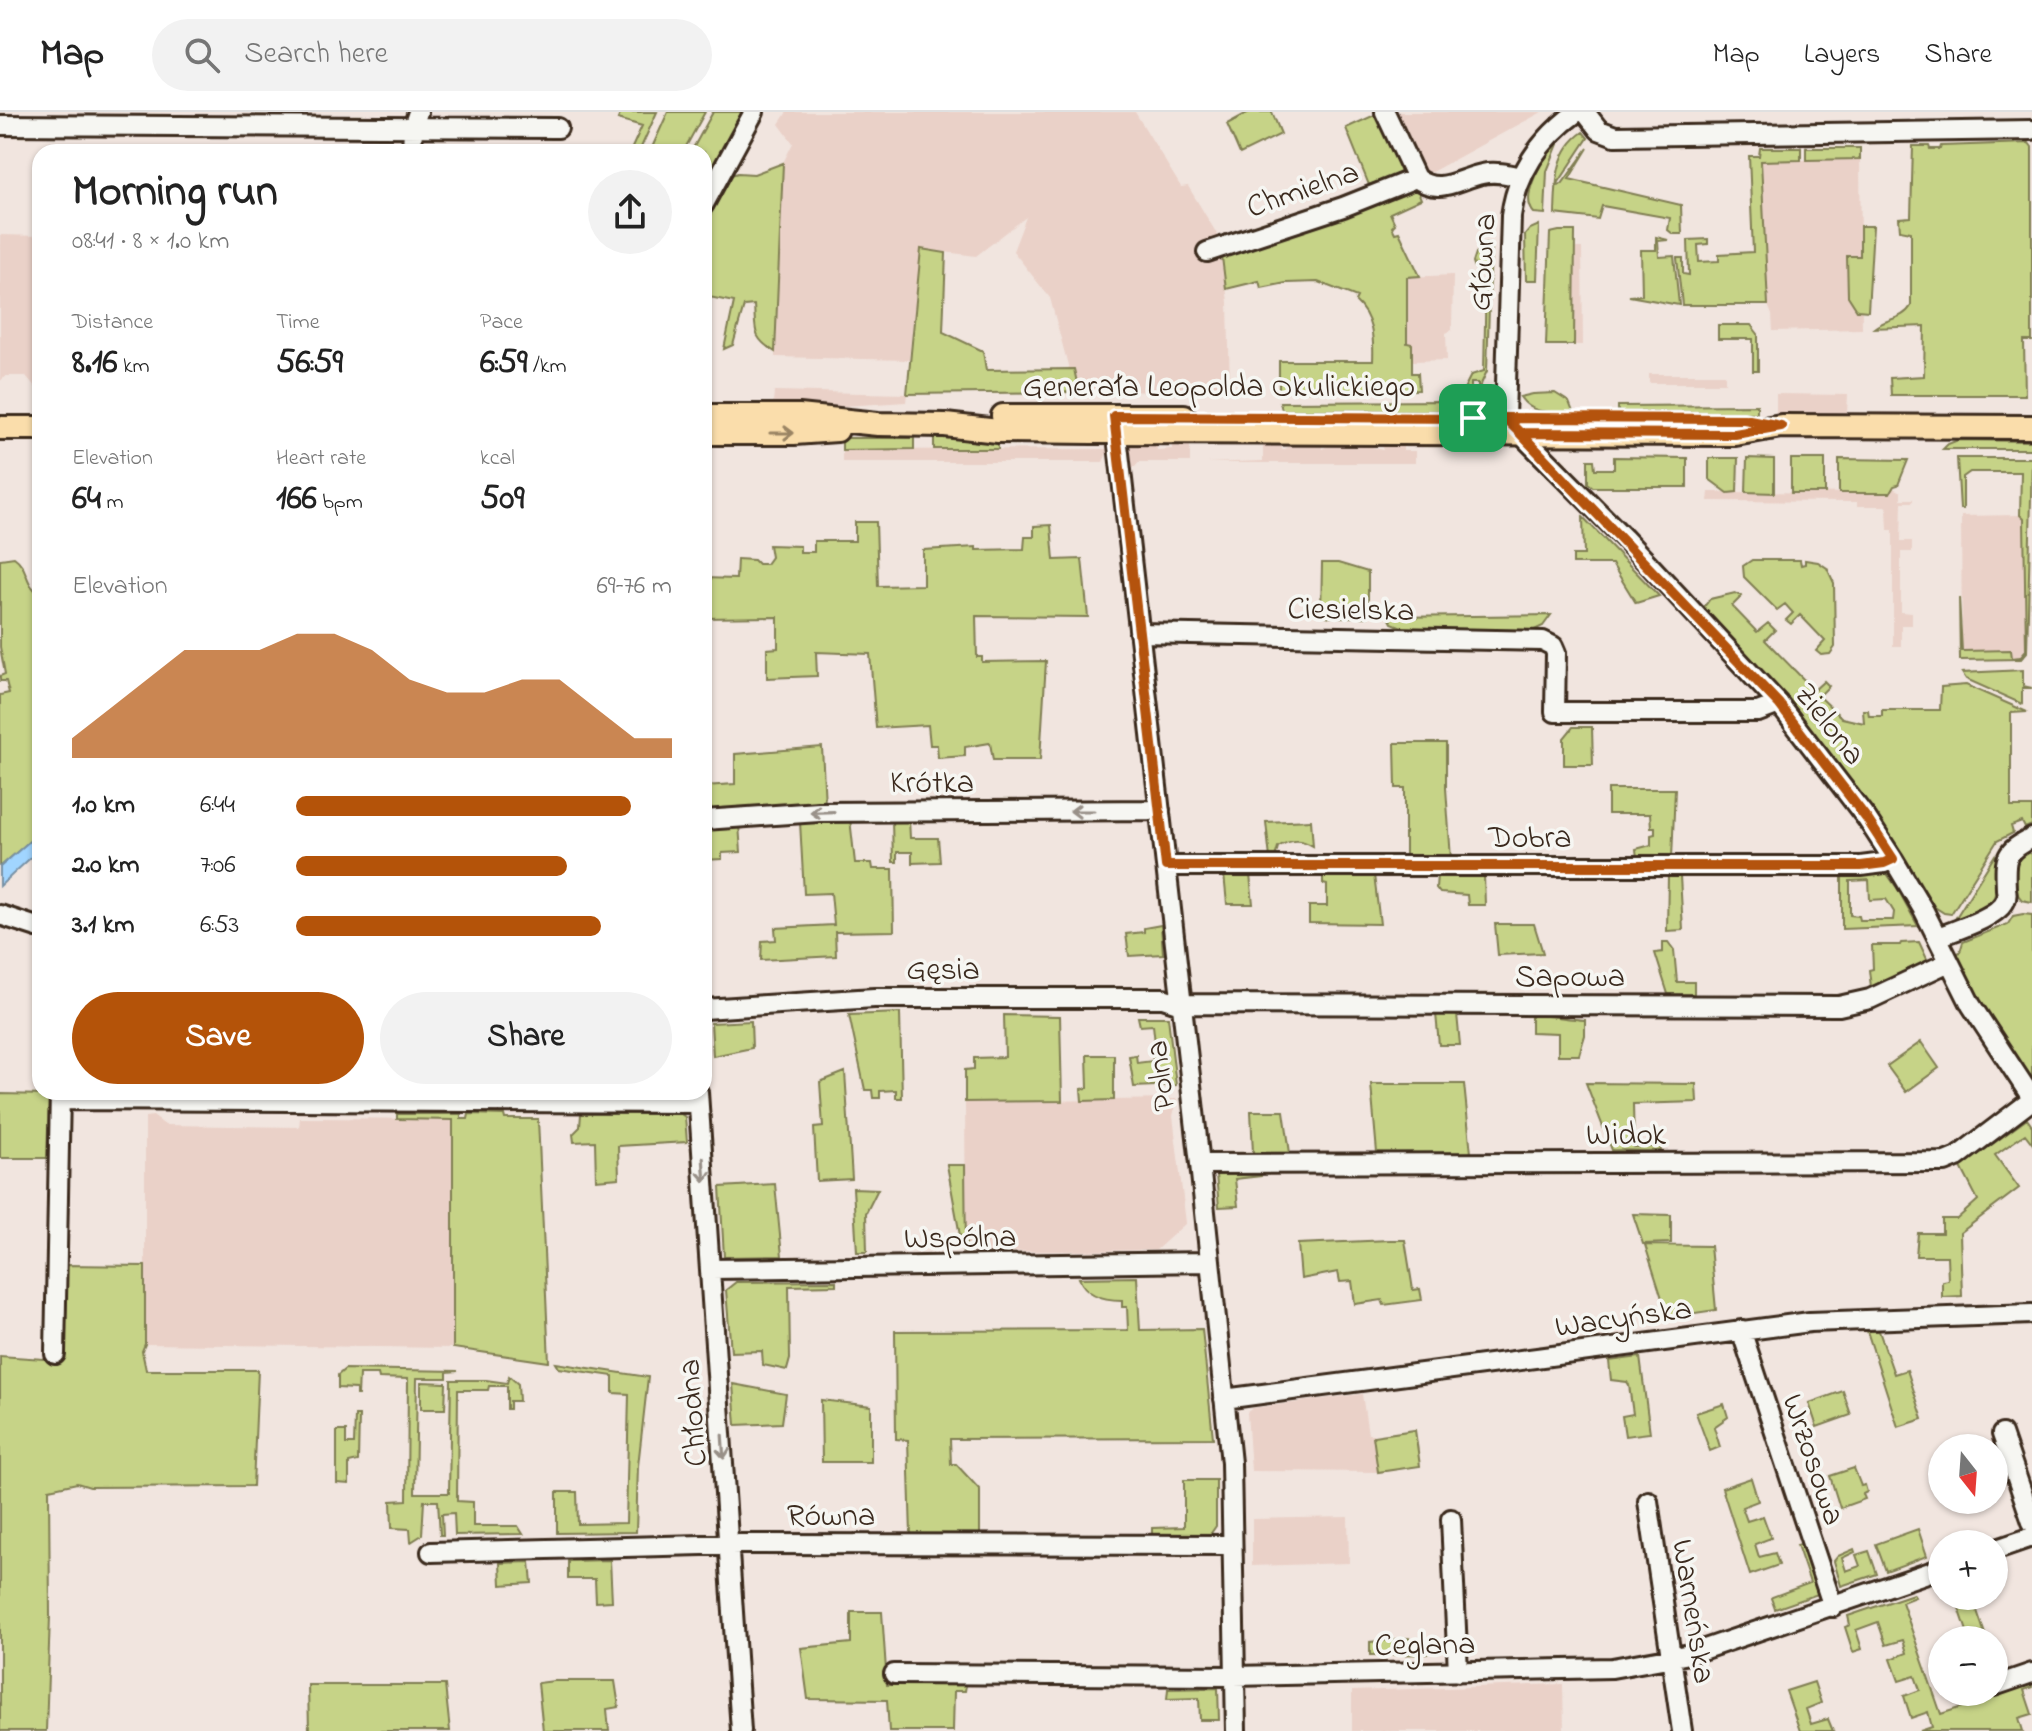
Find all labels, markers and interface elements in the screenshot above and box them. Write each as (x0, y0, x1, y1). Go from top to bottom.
search box (152, 19, 712, 91)
text: Map (40, 27, 104, 83)
icon: search (180, 33, 224, 77)
text: Search here (244, 33, 388, 77)
text: Map (1712, 35, 1760, 76)
text: Layers (1804, 35, 1880, 76)
text: Share (1924, 35, 1992, 76)
street label: Chmielna (1241, 150, 1366, 232)
text: Morning run (72, 161, 278, 225)
button: share (588, 170, 672, 254)
street label: Główna (1458, 212, 1511, 312)
text: 08:41 · 8 × 1.0 km (72, 223, 229, 261)
text: Distance (72, 307, 153, 339)
text: Time (276, 307, 320, 339)
text: Pace (480, 307, 523, 339)
text: 8.16 (72, 339, 117, 389)
text: 56:59 (276, 339, 343, 389)
text: 6:59 (480, 339, 528, 389)
text: km (117, 351, 150, 383)
text: /km (528, 351, 567, 383)
street label: Generała Leopolda Okulickiego (1023, 365, 1415, 412)
pin (1439, 384, 1507, 452)
icon: arrive (1451, 396, 1495, 440)
one-way arrow (768, 425, 795, 441)
text: Elevation (72, 443, 153, 475)
text: Heart rate (276, 443, 366, 475)
text: kcal (480, 443, 515, 475)
text: 64 (72, 475, 101, 525)
text: 166 (276, 475, 317, 525)
text: 509 (480, 475, 524, 525)
text: m (101, 487, 124, 519)
text: bpm (317, 487, 363, 519)
text: Elevation (72, 568, 168, 606)
text: 69–76 m (596, 568, 672, 606)
street label: Ciesielska (1287, 587, 1415, 636)
street label: Zielona (1781, 674, 1875, 776)
street label: Krótka (890, 761, 974, 808)
text: 1.0 km (72, 787, 135, 825)
text: 6:44 (200, 787, 235, 825)
one-way arrow (1069, 803, 1096, 819)
one-way arrow (809, 805, 836, 820)
street label: Dobra (1487, 816, 1572, 863)
text: 2.0 km (72, 847, 140, 885)
text: 7:06 (200, 847, 236, 885)
text: 3.1 km (72, 907, 134, 945)
text: 6:53 (200, 907, 239, 945)
street label: Gęsia (906, 948, 980, 995)
street label: Sapowa (1515, 955, 1625, 1002)
button: Save (72, 992, 364, 1084)
button: Share (380, 992, 672, 1084)
street label: Polna (1135, 1038, 1190, 1114)
street label: Widok (1586, 1113, 1667, 1160)
one-way arrow (696, 1156, 711, 1183)
street label: Wspólna (903, 1215, 1017, 1264)
street label: Wacyńska (1552, 1287, 1695, 1352)
street label: Chłodna (667, 1357, 722, 1468)
street label: Wrzosowa (1767, 1388, 1856, 1532)
one-way arrow (716, 1433, 731, 1460)
north arrow (1928, 1434, 2008, 1514)
map controls (1928, 1434, 2008, 1706)
street label: Równa (787, 1494, 875, 1541)
button: + (1928, 1530, 2008, 1610)
street label: Warneńska (1657, 1536, 1726, 1687)
street label: Ceglana (1374, 1622, 1476, 1671)
button: − (1928, 1626, 2008, 1706)

